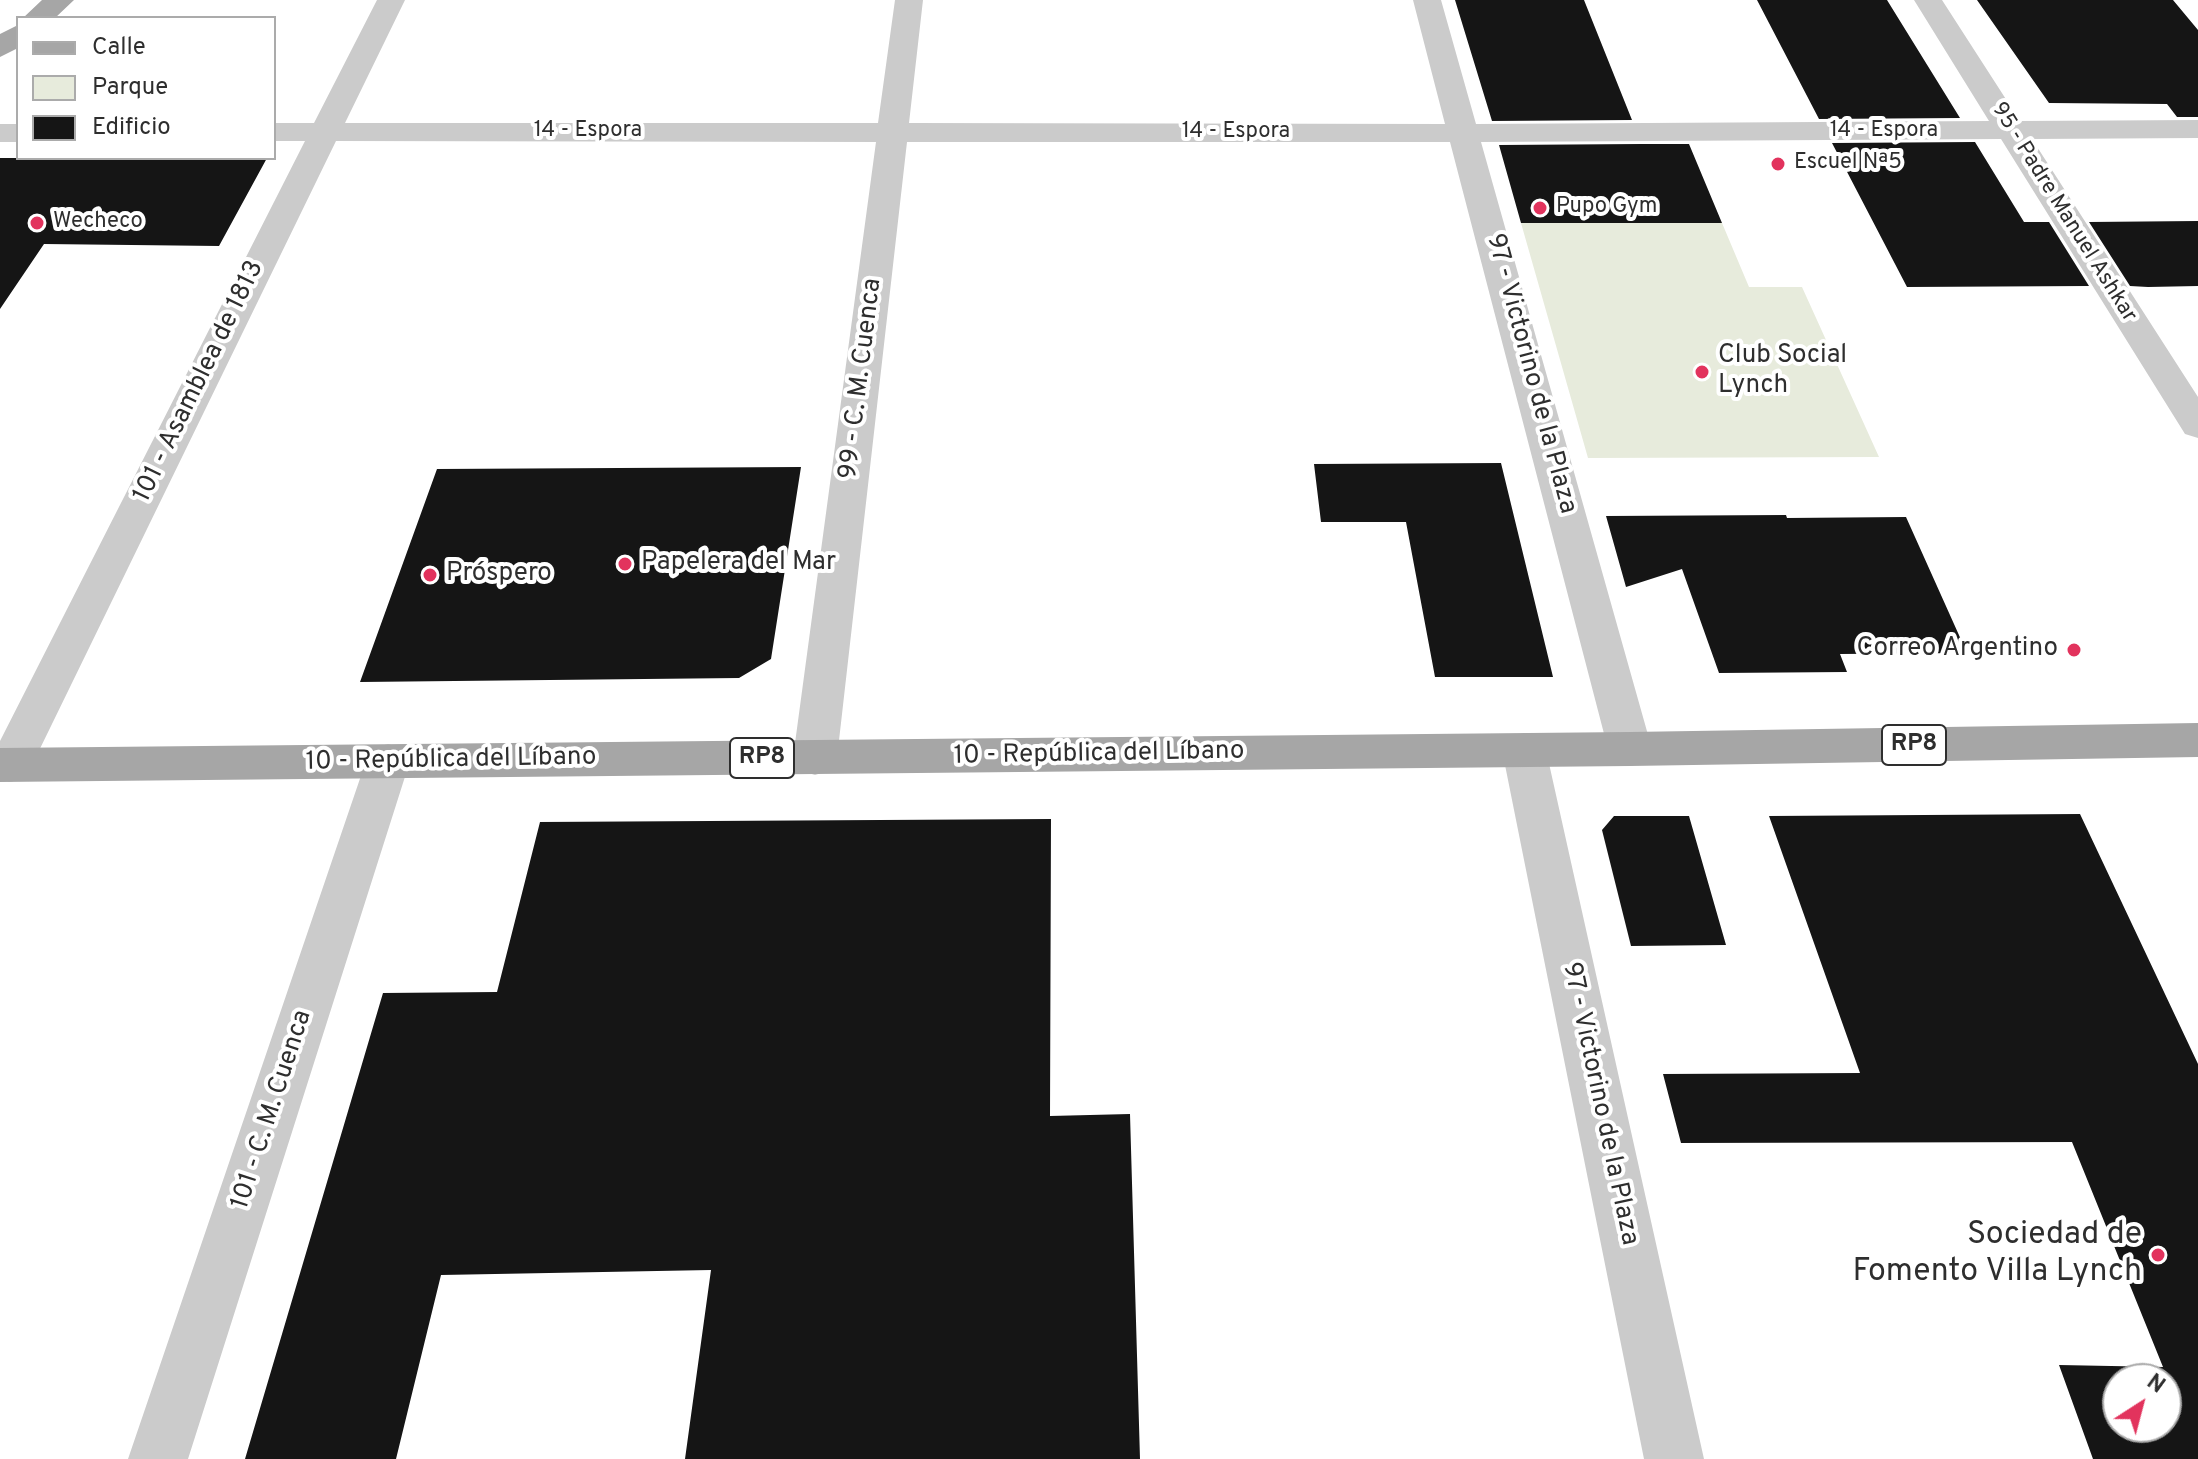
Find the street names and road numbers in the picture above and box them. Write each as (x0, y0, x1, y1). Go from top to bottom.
street label: 95 - Padre Manuel Ashkar (1985, 98, 2141, 328)
street label: 14 - Espora (534, 119, 642, 145)
street label: 14 - Espora (1830, 119, 1938, 145)
street label: 14 - Espora (1182, 120, 1290, 146)
street label: 97 - Victorino de la Plaza (1478, 231, 1582, 517)
street label: 101 - Asamblea de 1813 (128, 256, 272, 508)
street label: 99 - C. M. Cuenca (834, 277, 890, 481)
road number: RP8 (1882, 725, 1946, 765)
street label: 10 - República del Líbano (953, 737, 1245, 773)
road number: RP8 (730, 738, 794, 778)
street label: 10 - República del Líbano (305, 743, 597, 779)
street label: 97 - Victorino de la Plaza (1554, 960, 1644, 1248)
street label: 101 - C. M. Cuenca (226, 1007, 320, 1213)

